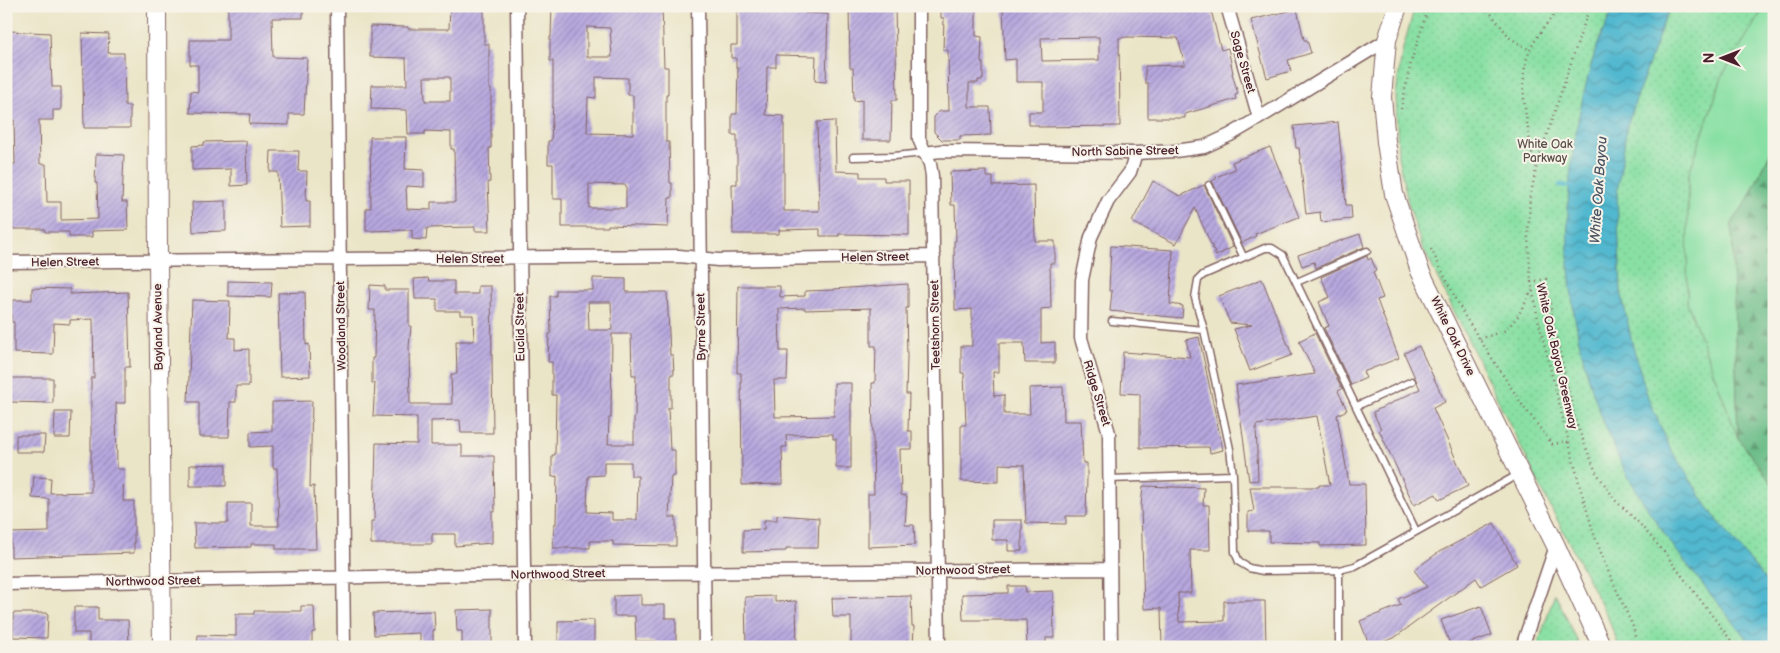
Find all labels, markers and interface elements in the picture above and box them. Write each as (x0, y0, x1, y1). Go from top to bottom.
street label: Sage Street (1226, 29, 1259, 95)
north arrow (1698, 32, 1748, 82)
text: N (1701, 53, 1718, 63)
water label: White Oak Bayou (1586, 136, 1611, 244)
park label: White Oak Parkway (1517, 137, 1573, 166)
street label: North Sabine Street (1071, 143, 1179, 160)
street label: Helen Street (841, 249, 910, 266)
street label: Helen Street (436, 252, 504, 267)
street label: Helen Street (31, 254, 100, 271)
street label: Teetshorn Street (927, 279, 944, 370)
street label: Woodland Street (333, 281, 350, 371)
street label: White Oak Bayou Greenway (1532, 282, 1581, 431)
street label: Bayland Avenue (150, 283, 167, 371)
street label: Euclid Street (512, 292, 529, 362)
street label: Byrne Street (693, 293, 710, 361)
street label: White Oak Drive (1427, 294, 1478, 378)
street label: Ridge Street (1079, 358, 1114, 428)
street label: Northwood Street (915, 562, 1011, 579)
street label: Northwood Street (510, 566, 606, 583)
street label: Northwood Street (105, 573, 201, 590)

